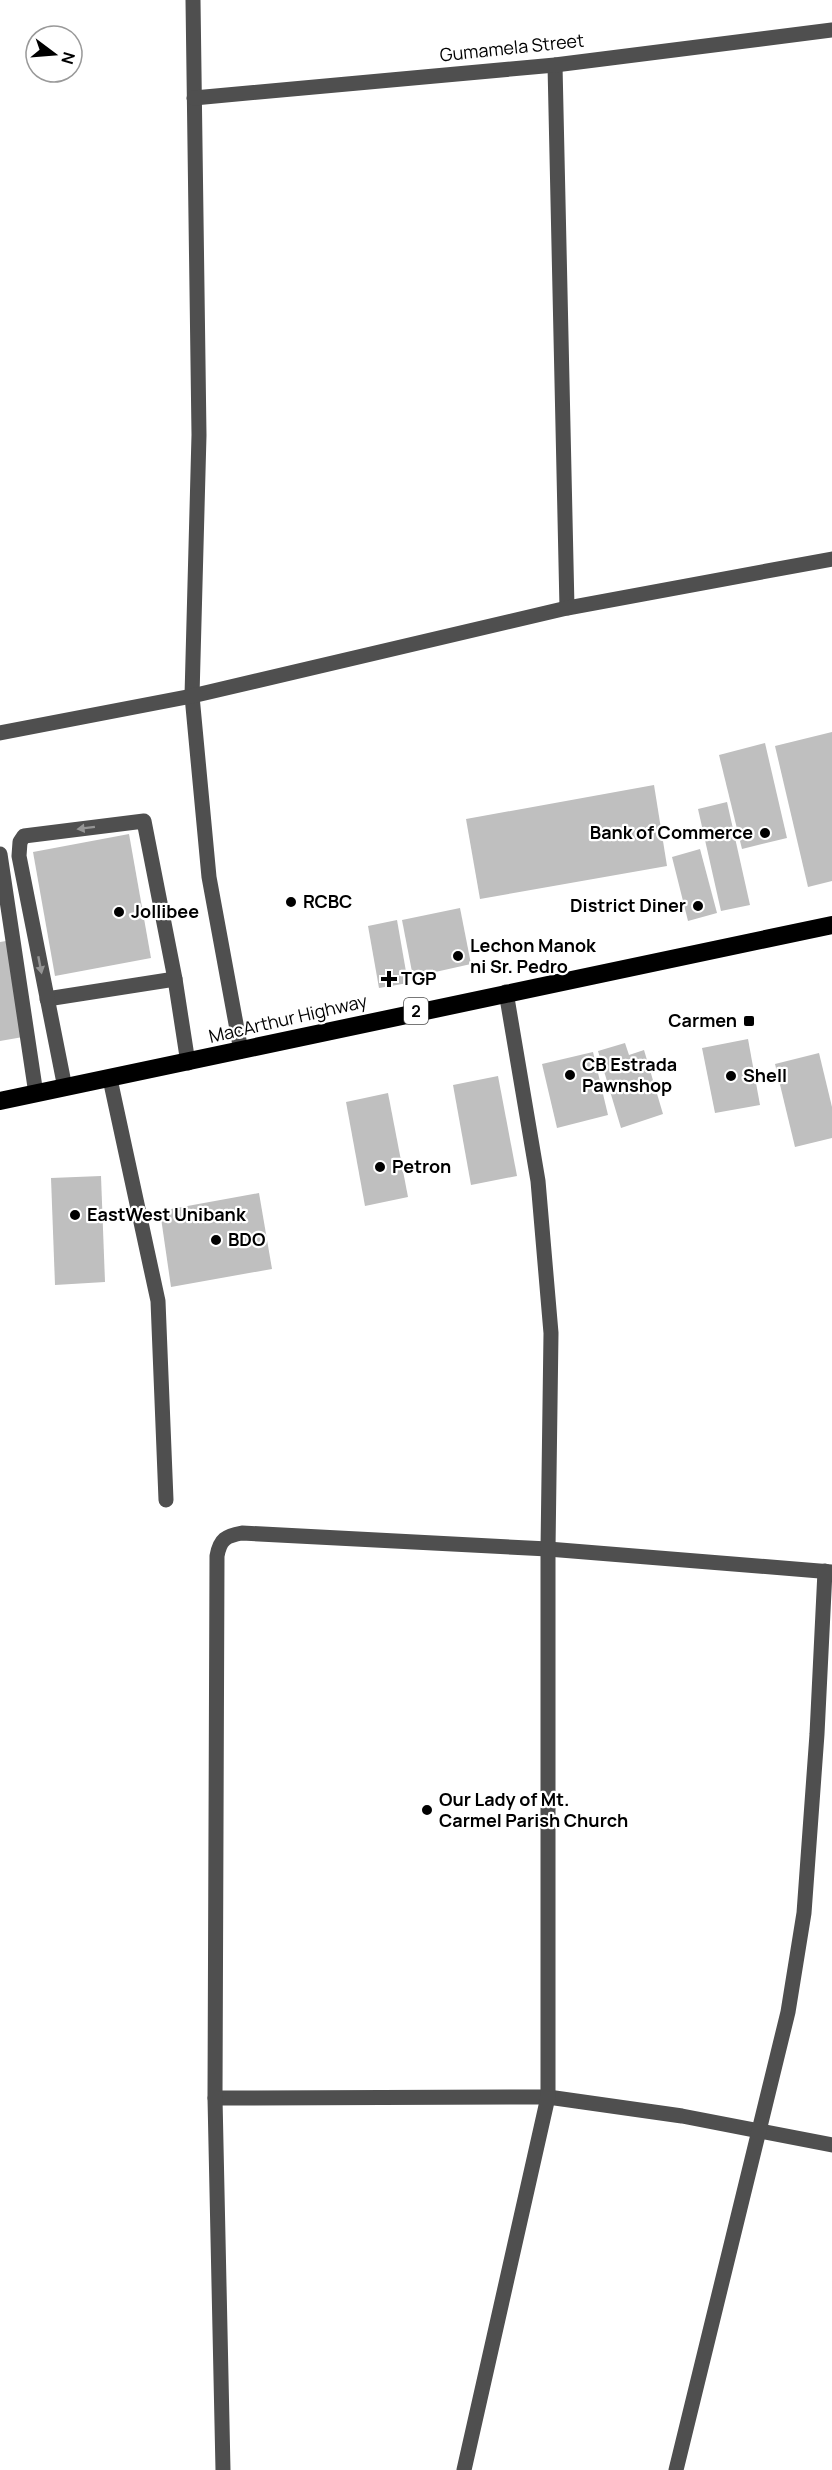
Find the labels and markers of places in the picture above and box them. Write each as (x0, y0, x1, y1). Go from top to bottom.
place label: Bank of Commerce (590, 820, 753, 844)
marker: Bank of Commerce (758, 826, 772, 840)
place label: RCBC (303, 889, 352, 913)
place label: District Diner (570, 893, 686, 917)
marker: RCBC (284, 895, 298, 909)
place label: Jollibee (131, 899, 199, 923)
marker: District Diner (691, 899, 705, 913)
marker: Jollibee (112, 905, 126, 919)
place label: Lechon Manok ni Sr. Pedro (470, 933, 597, 978)
marker: Lechon Manok ni Sr. Pedro (451, 949, 465, 963)
place label: TGP (401, 966, 437, 990)
marker: TGP (382, 972, 396, 986)
place label: Carmen (668, 1008, 737, 1032)
marker: Carmen (742, 1014, 756, 1028)
place label: CB Estrada Pawnshop (582, 1052, 677, 1097)
place label: Shell (743, 1063, 787, 1087)
marker: CB Estrada Pawnshop (563, 1068, 577, 1082)
marker: Shell (724, 1069, 738, 1083)
place label: Petron (392, 1154, 451, 1178)
marker: Petron (373, 1160, 387, 1174)
place label: EastWest Unibank (87, 1202, 247, 1226)
marker: EastWest Unibank (68, 1208, 82, 1222)
place label: BDO (228, 1227, 265, 1251)
marker: BDO (209, 1233, 223, 1247)
place label: Our Lady of Mt. Carmel Parish Church (439, 1787, 628, 1832)
marker: Our Lady of Mt. Carmel Parish Church (420, 1803, 434, 1817)

